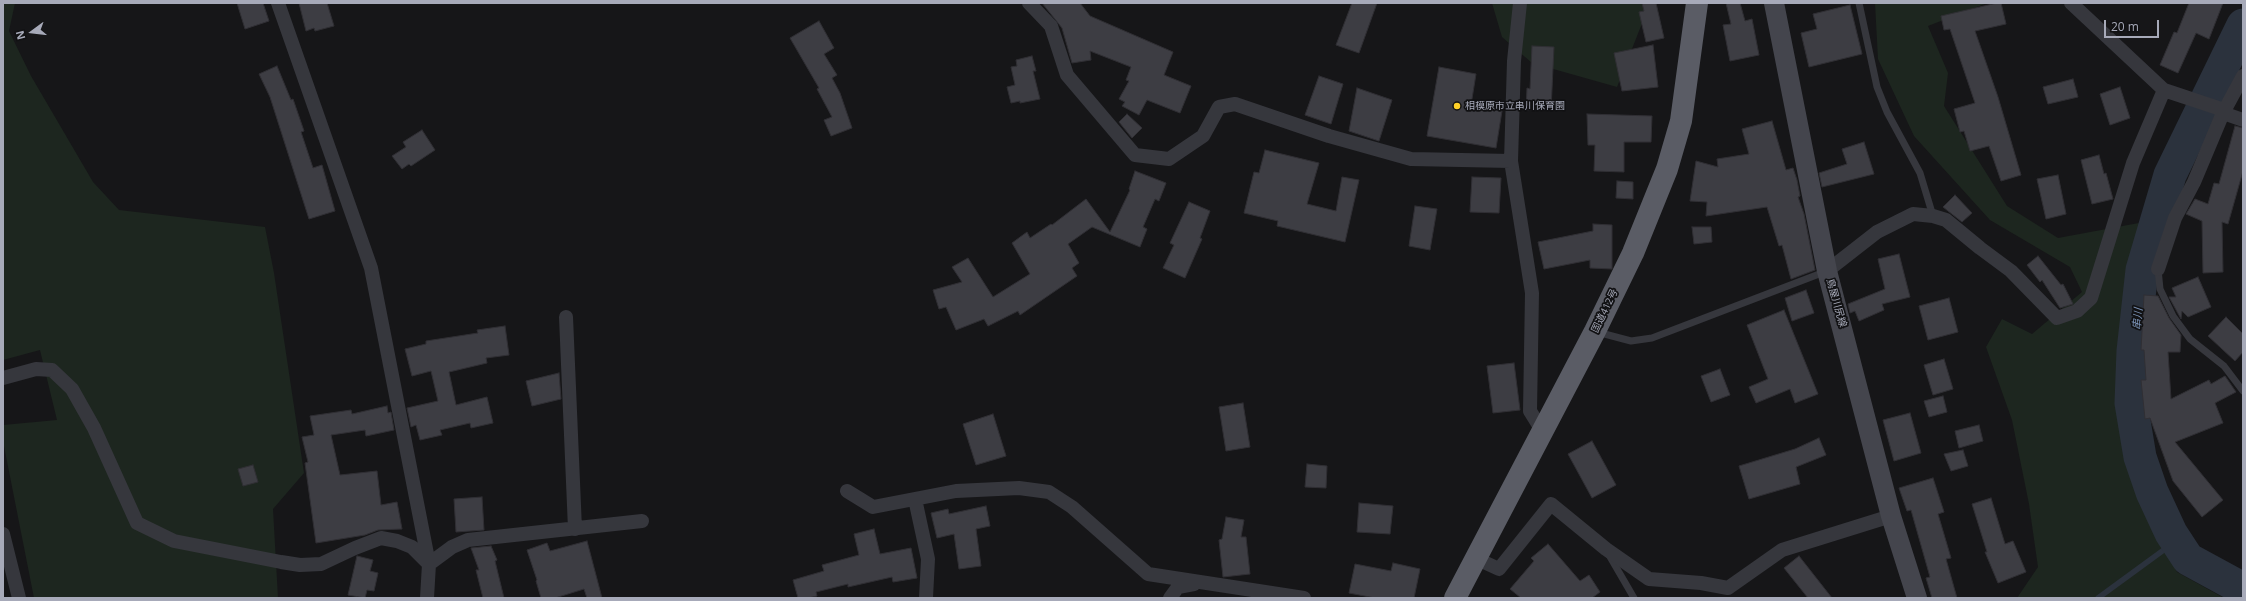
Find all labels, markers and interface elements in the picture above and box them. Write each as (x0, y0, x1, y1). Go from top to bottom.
north arrow (12, 12, 52, 52)
scale bar (2106, 12, 2161, 38)
text: 20 m (2111, 18, 2139, 35)
text: N (12, 29, 28, 42)
place label: 相模原市立串川保育園 (1465, 100, 1565, 112)
marker: 相模原市立串川保育園 (1452, 101, 1462, 111)
street label: 鳥屋川尻線 (1823, 277, 1849, 329)
street label: 国道412号 (1589, 287, 1621, 335)
water label: 串川 (2130, 307, 2146, 331)

